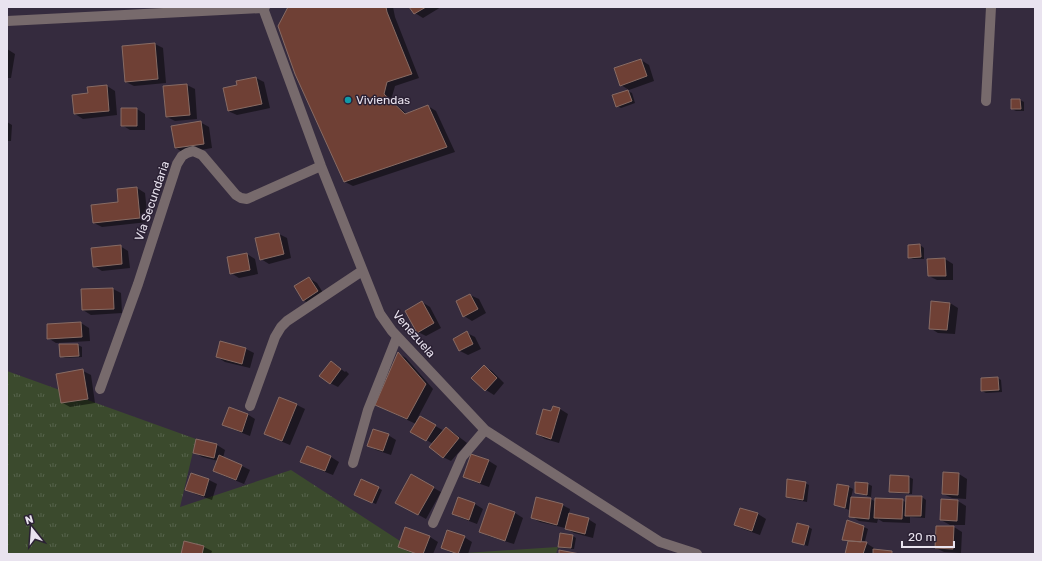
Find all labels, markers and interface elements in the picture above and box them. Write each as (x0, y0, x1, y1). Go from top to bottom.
place label: Viviendas (356, 93, 410, 107)
marker: Viviendas (343, 95, 353, 105)
street label: Vía Secundaria (132, 159, 172, 243)
street label: Venezuela (390, 308, 438, 360)
north arrow (12, 509, 52, 549)
text: N (24, 513, 35, 527)
scale bar (902, 523, 954, 549)
text: 20 m (908, 530, 936, 544)

